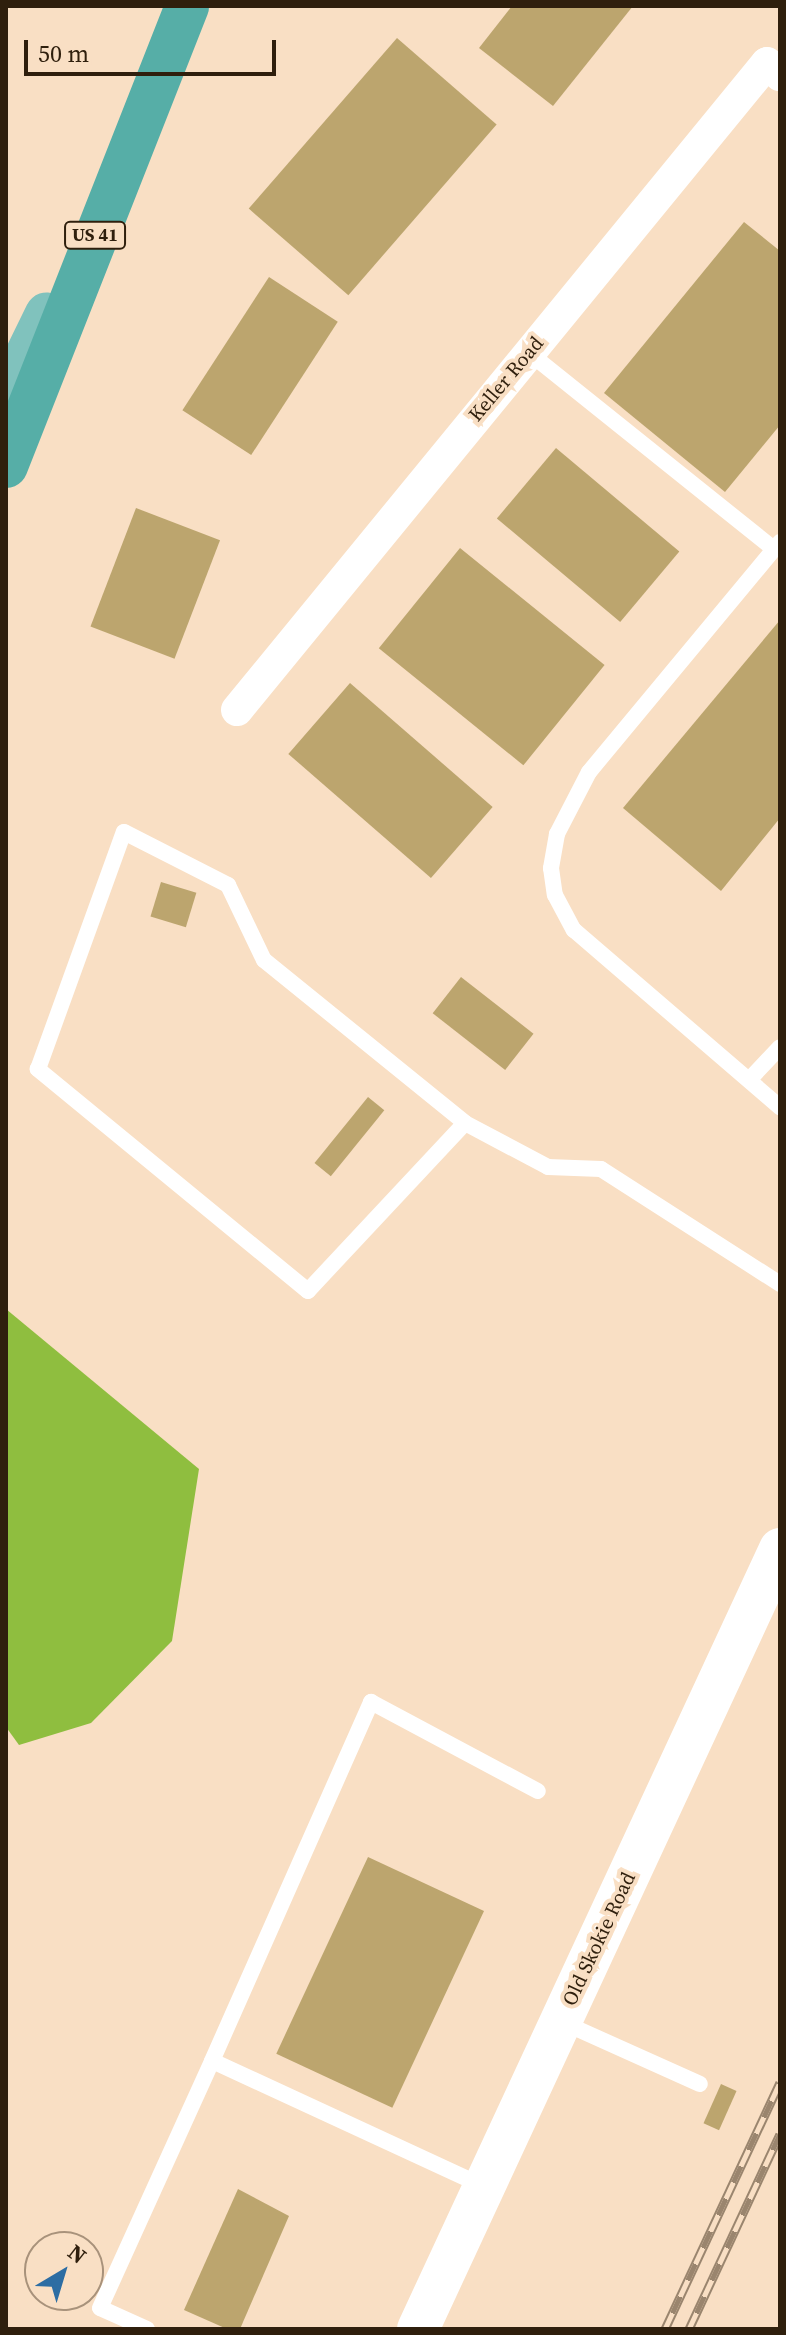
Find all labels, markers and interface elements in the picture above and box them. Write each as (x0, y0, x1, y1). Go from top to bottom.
scale bar (28, 24, 280, 74)
text: 50 m (38, 37, 89, 70)
road number: US 41 (63, 221, 127, 249)
street label: Keller Road (464, 332, 548, 426)
street label: Old Skokie Road (558, 1868, 640, 2010)
north arrow (24, 2231, 104, 2311)
text: N (62, 2237, 93, 2270)

